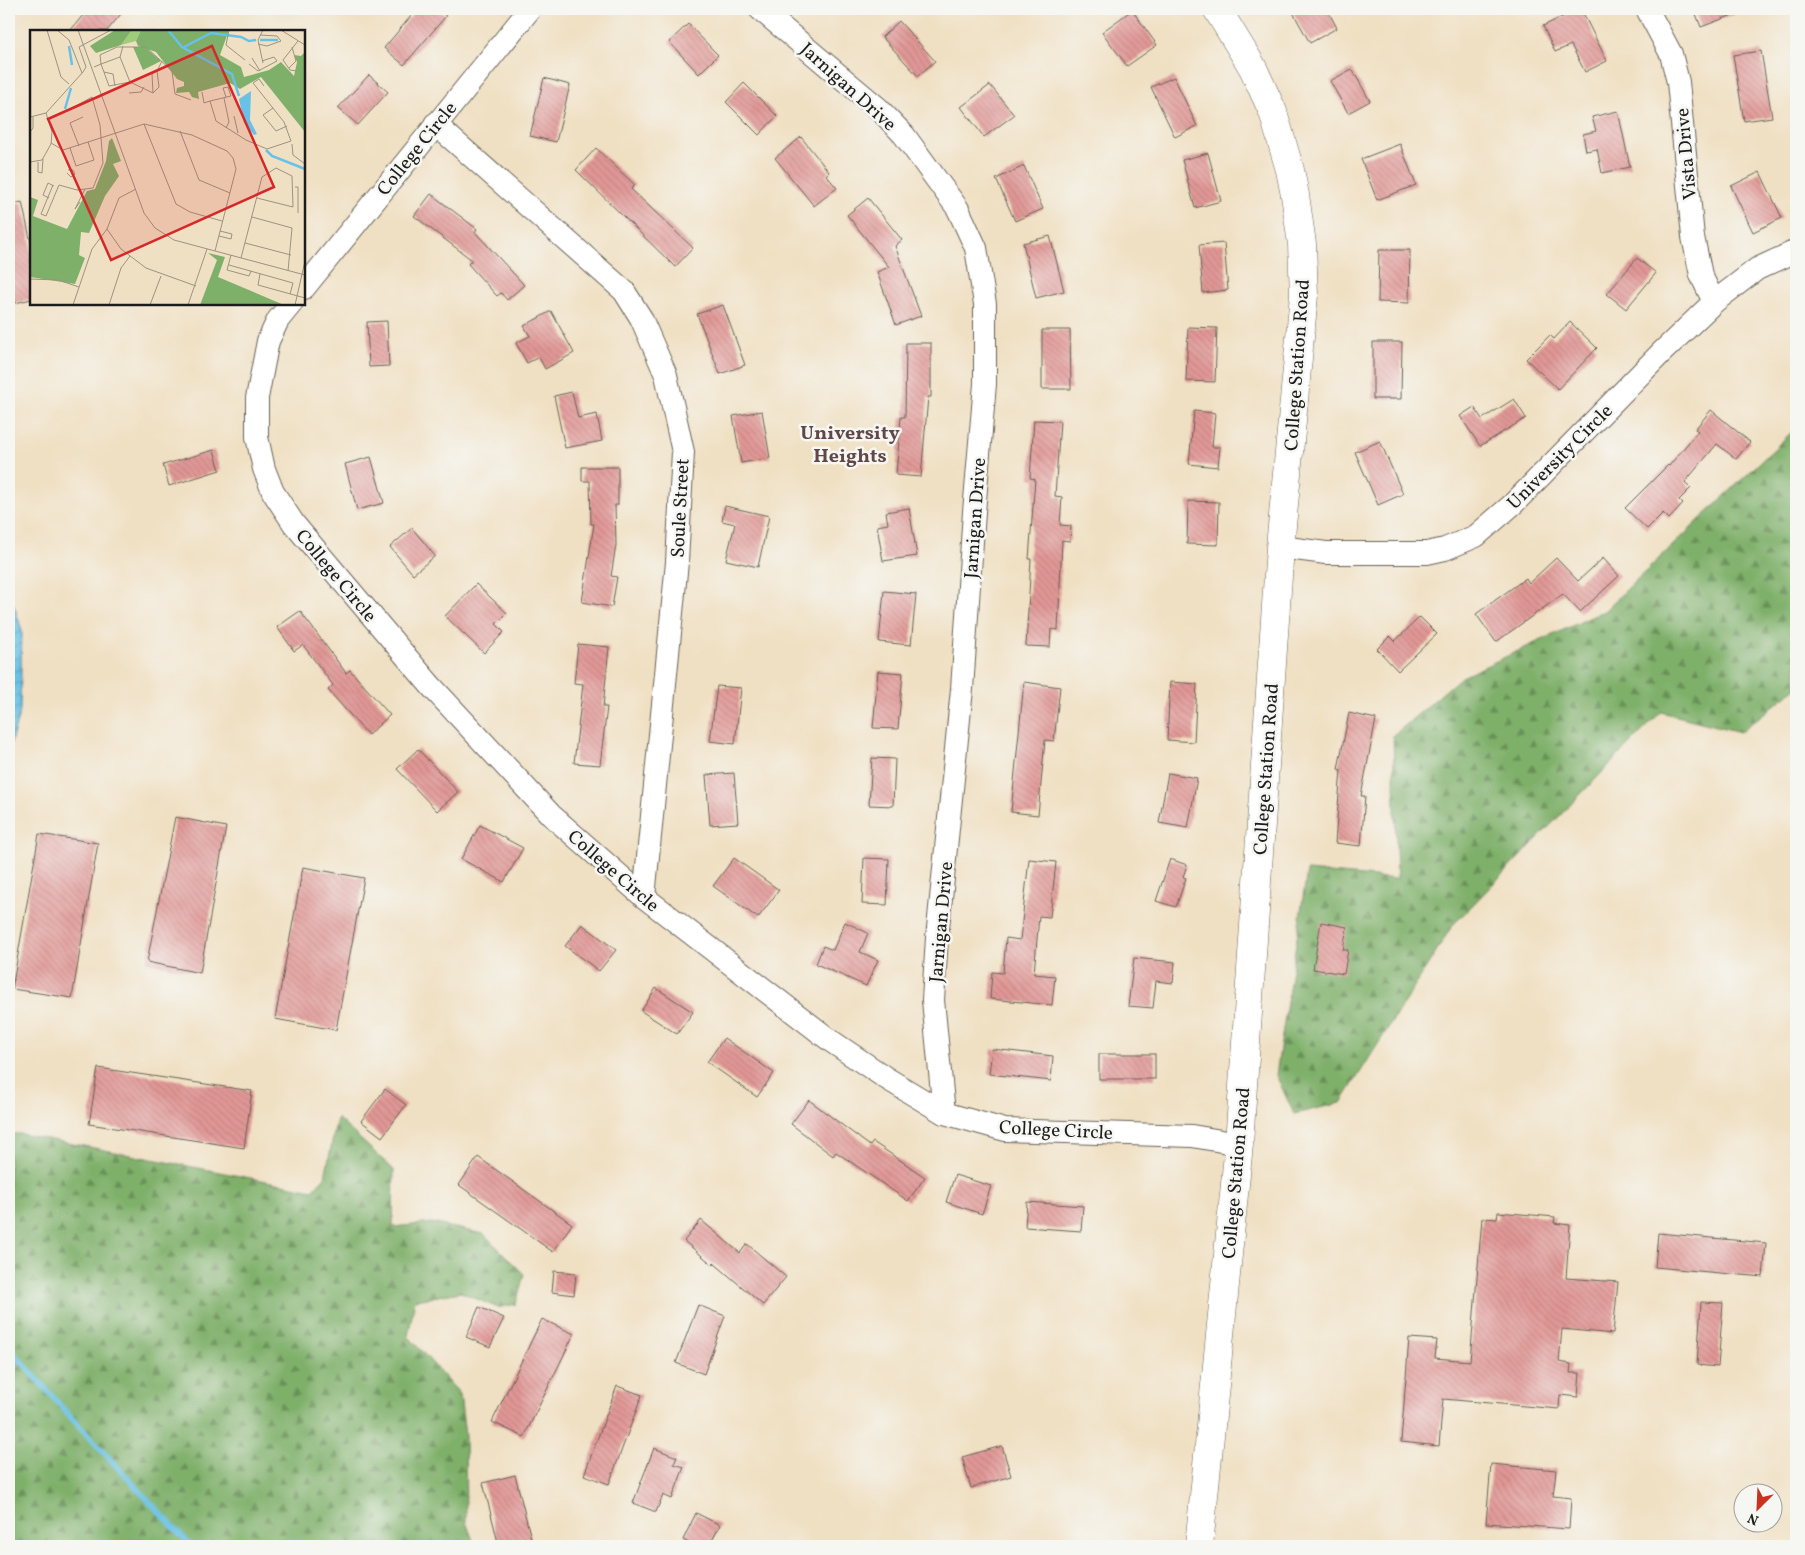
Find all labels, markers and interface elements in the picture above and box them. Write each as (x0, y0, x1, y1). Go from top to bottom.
inset map (30, 30, 305, 305)
street label: Jarnigan Drive (794, 37, 901, 138)
street label: College Circle (372, 97, 464, 202)
street label: Vista Drive (1670, 107, 1704, 201)
street label: College Station Road (1279, 278, 1317, 452)
street label: University Circle (1502, 399, 1619, 516)
district label: University Heights (800, 420, 900, 471)
street label: Soule Street (665, 457, 697, 559)
street label: Jarnigan Drive (959, 457, 993, 580)
street label: College Circle (289, 524, 382, 628)
street label: College Station Road (1248, 682, 1286, 856)
street label: College Circle (561, 824, 664, 919)
street label: Jarnigan Drive (924, 861, 960, 984)
street label: College Station Road (1217, 1086, 1257, 1260)
street label: College Circle (998, 1115, 1114, 1147)
north arrow (1732, 1482, 1782, 1532)
text: N (1745, 1508, 1762, 1529)

